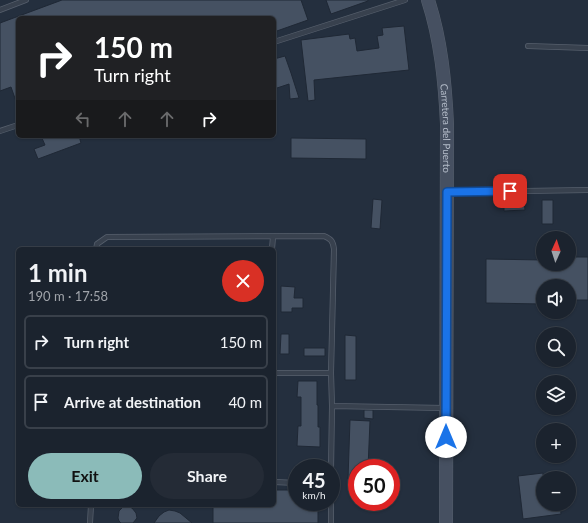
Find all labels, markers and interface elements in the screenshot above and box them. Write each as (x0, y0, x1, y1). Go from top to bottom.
text: 150 m (94, 30, 173, 64)
icon: right (28, 32, 80, 84)
text: Turn right (94, 64, 171, 86)
street label: Carretera del Puerto (438, 83, 453, 173)
icon: left (72, 108, 94, 130)
icon: ahead (114, 108, 136, 130)
icon: ahead (156, 108, 178, 130)
icon: right (198, 108, 220, 130)
pin (493, 174, 527, 208)
icon: arrive (499, 180, 521, 202)
north arrow (536, 231, 576, 271)
map controls (536, 231, 576, 511)
text: 1 min (28, 258, 88, 287)
button: close (222, 260, 264, 302)
button: sound (536, 279, 576, 319)
text: 190 m · 17:58 (28, 288, 108, 304)
button: search (536, 327, 576, 367)
icon: right (30, 331, 52, 353)
text: Turn right (64, 333, 129, 351)
text: 150 m (220, 333, 262, 351)
button: layers (536, 375, 576, 415)
icon: arrive (30, 391, 52, 413)
text: Arrive at destination (64, 393, 201, 411)
text: 40 m (228, 393, 262, 411)
position arrow (425, 416, 467, 458)
button: + (536, 423, 576, 463)
button: Exit (28, 453, 142, 499)
button: Share (150, 453, 264, 499)
speed limit sign: 50 (348, 459, 400, 511)
text: 45 (302, 468, 326, 492)
button: − (536, 471, 576, 511)
text: km/h (302, 489, 326, 501)

